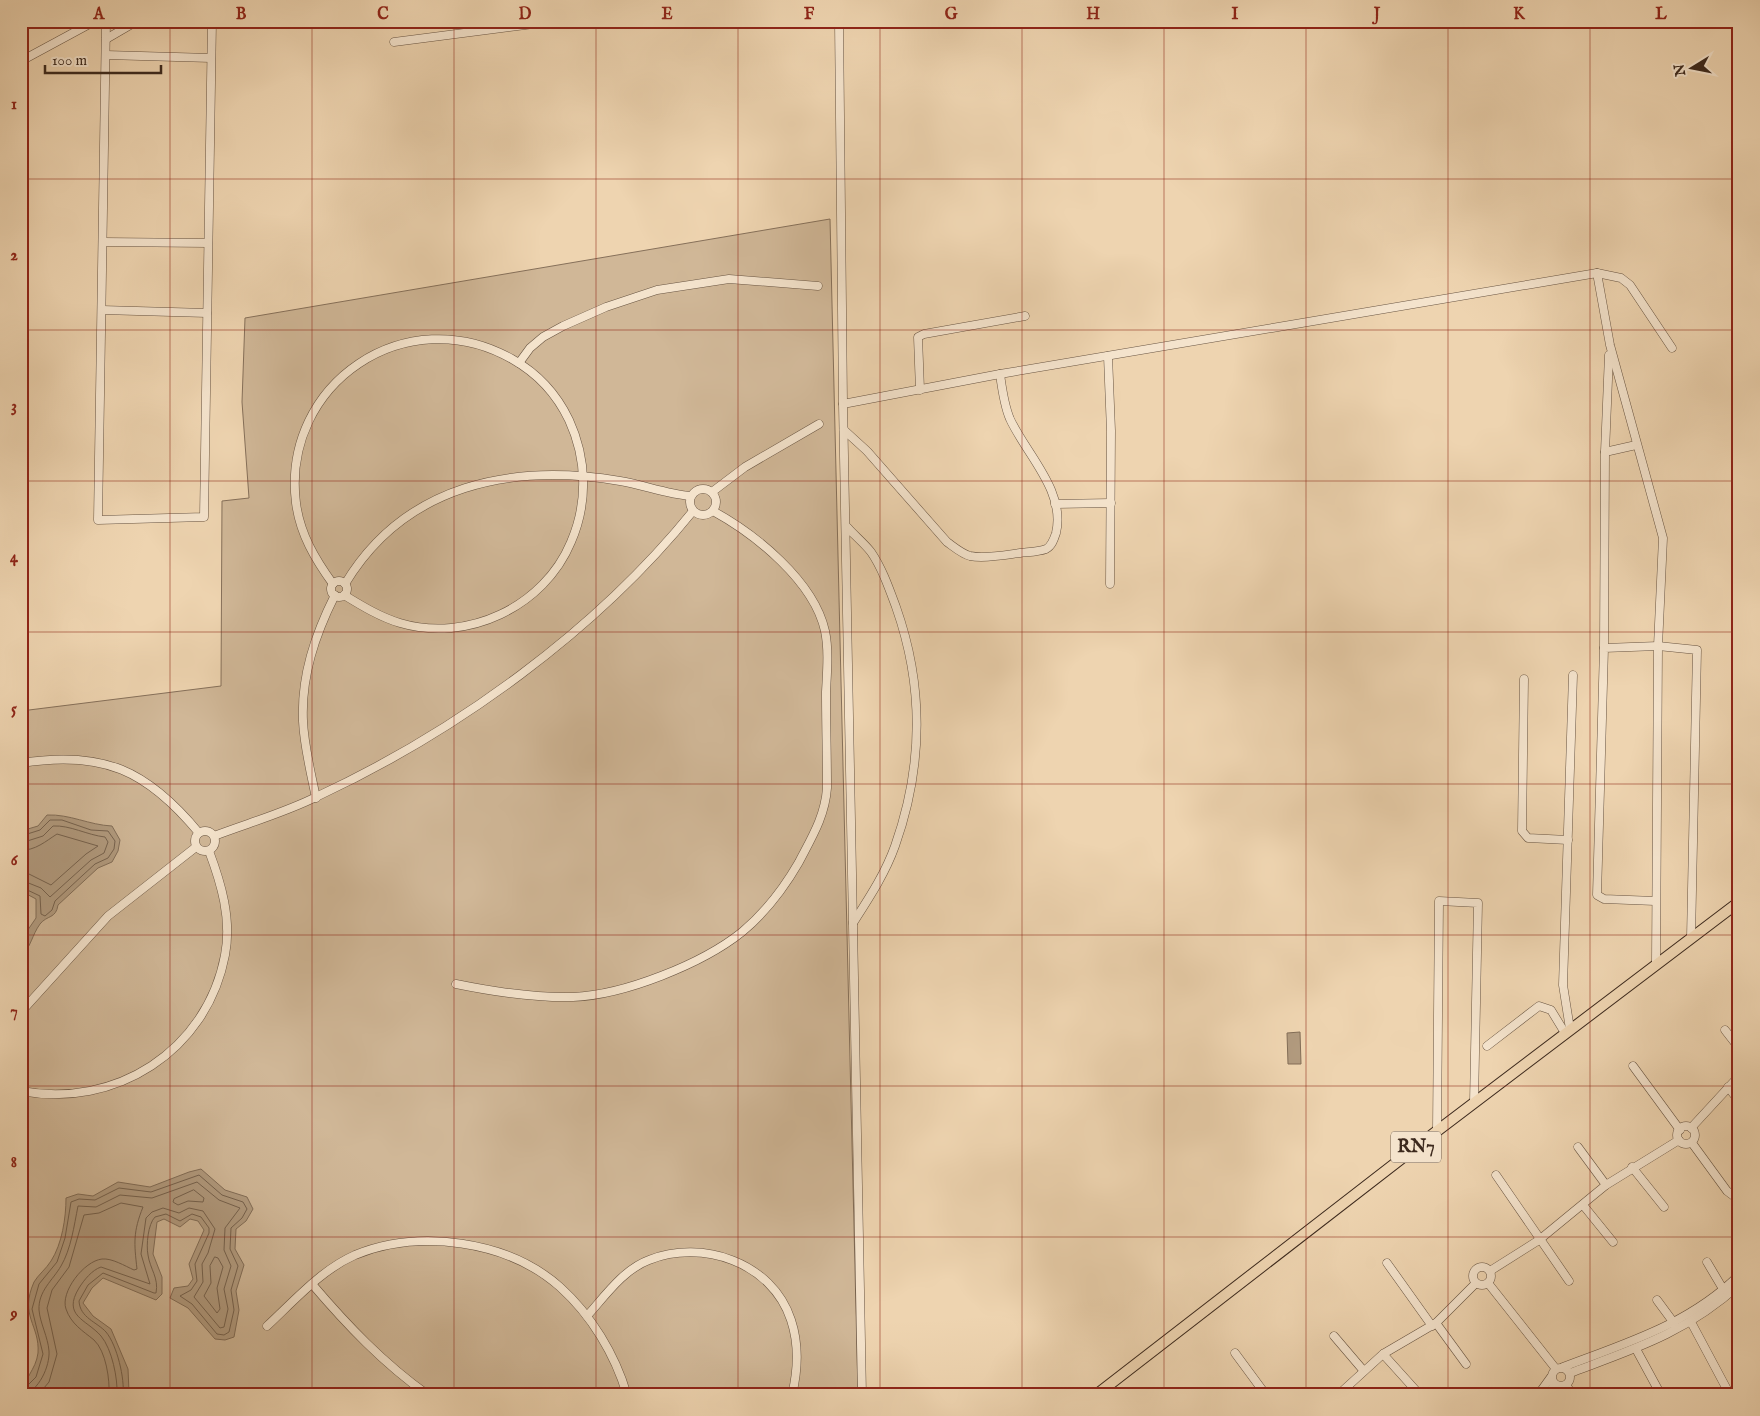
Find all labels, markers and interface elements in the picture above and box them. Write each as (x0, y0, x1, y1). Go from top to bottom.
text: A (93, 5, 106, 25)
text: B (236, 5, 247, 25)
text: C (377, 5, 389, 25)
text: D (519, 5, 532, 25)
text: E (661, 5, 673, 25)
text: F (804, 5, 815, 25)
text: G (945, 5, 958, 25)
text: H (1086, 5, 1100, 25)
text: I (1232, 5, 1239, 25)
text: J (1372, 5, 1381, 25)
text: K (1513, 5, 1526, 25)
text: L (1655, 5, 1667, 25)
scale bar (45, 42, 161, 74)
north arrow (1668, 42, 1718, 92)
text: 100 m (52, 51, 88, 70)
text: N (1670, 63, 1690, 79)
text: 1 (11, 95, 17, 115)
text: 2 (10, 246, 18, 266)
text: 3 (11, 397, 17, 417)
text: 4 (10, 548, 19, 568)
text: 5 (11, 700, 17, 720)
text: 6 (11, 851, 19, 871)
text: 7 (10, 1002, 18, 1022)
road number: RN7 (1391, 1132, 1441, 1162)
text: 8 (11, 1153, 17, 1173)
text: 9 (10, 1305, 18, 1325)

